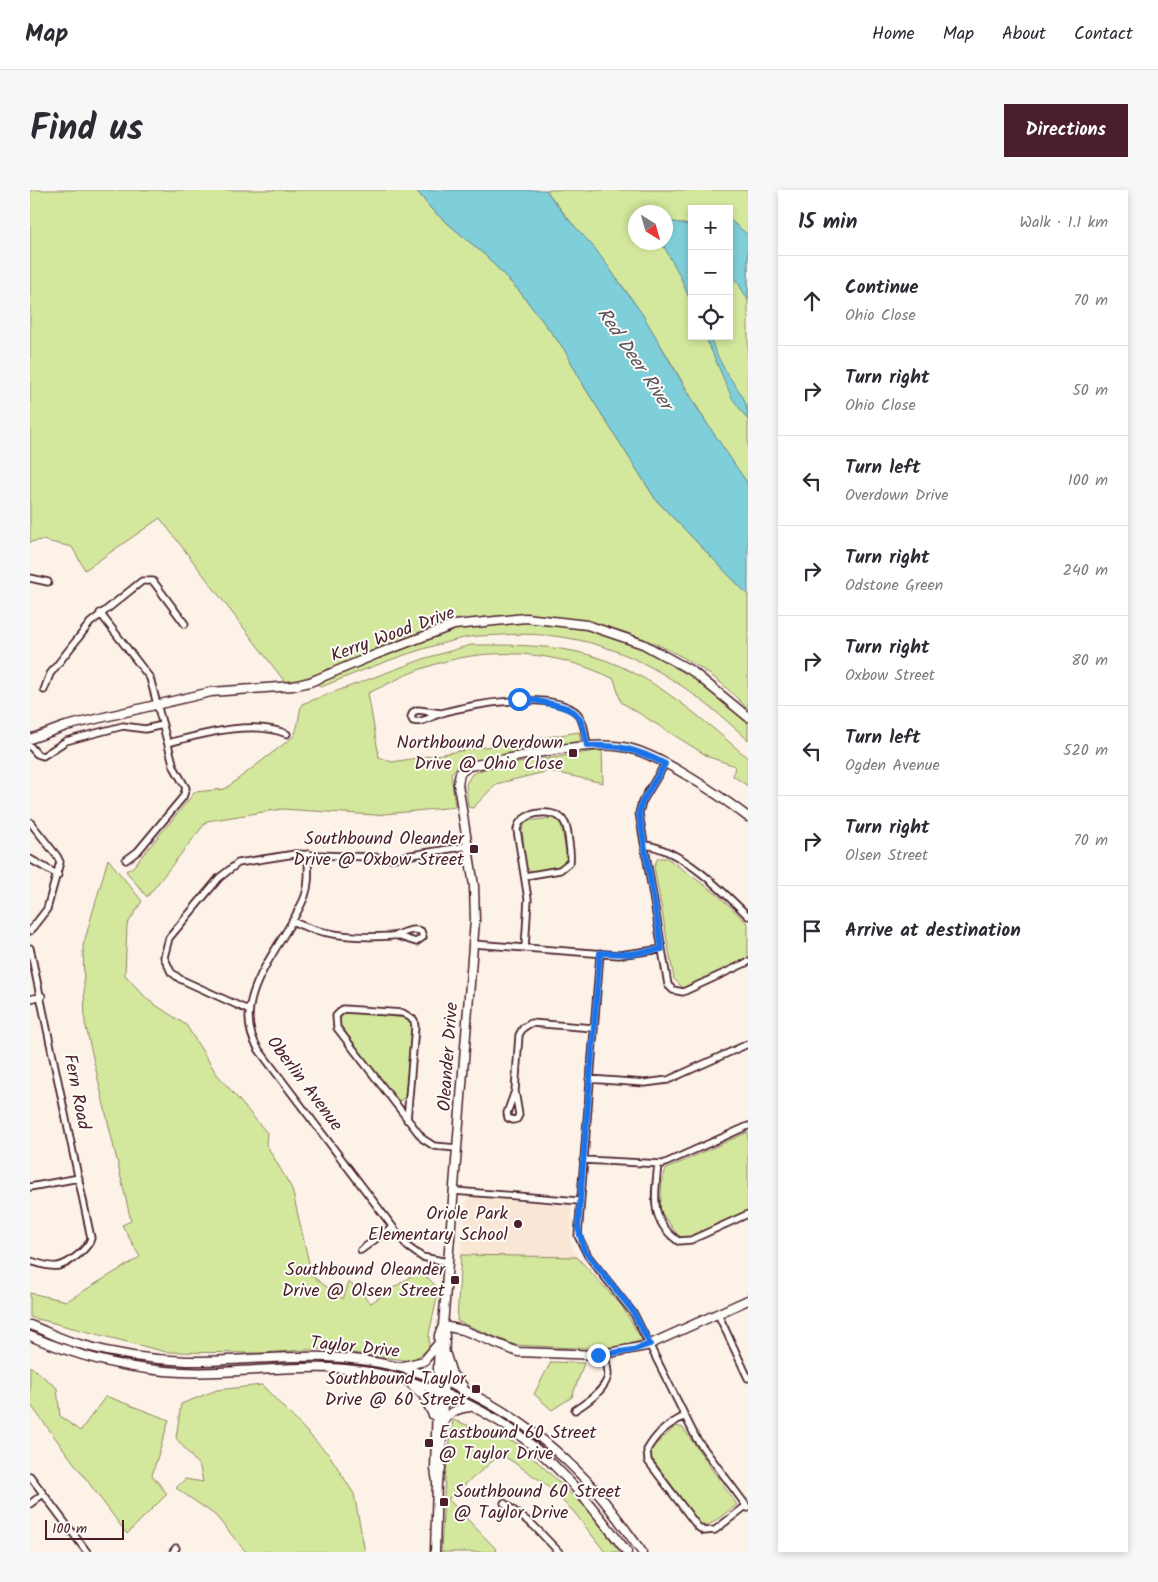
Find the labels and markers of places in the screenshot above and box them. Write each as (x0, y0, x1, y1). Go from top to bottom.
place label: Northbound Overdown Drive @ Ohio Close (397, 729, 563, 779)
marker: Northbound Overdown Drive @ Ohio Close (567, 747, 579, 759)
place label: Southbound Oleander Drive @ Oxbow Street (293, 825, 465, 875)
marker: Southbound Oleander Drive @ Oxbow Street (468, 843, 480, 855)
place label: Oriole Park Elementary School (368, 1200, 509, 1250)
marker: Oriole Park Elementary School (512, 1218, 524, 1230)
place label: Southbound Oleander Drive @ Olsen Street (282, 1256, 446, 1306)
marker: Southbound Oleander Drive @ Olsen Street (449, 1274, 461, 1286)
place label: Southbound Taylor Drive @ 60 Street (325, 1365, 467, 1415)
marker: Southbound Taylor Drive @ 60 Street (470, 1383, 482, 1395)
place label: Eastbound 60 Street @ Taylor Drive (439, 1419, 598, 1469)
marker: Eastbound 60 Street @ Taylor Drive (423, 1437, 435, 1449)
place label: Southbound 60 Street @ Taylor Drive (454, 1478, 622, 1528)
marker: Southbound 60 Street @ Taylor Drive (438, 1496, 450, 1508)

